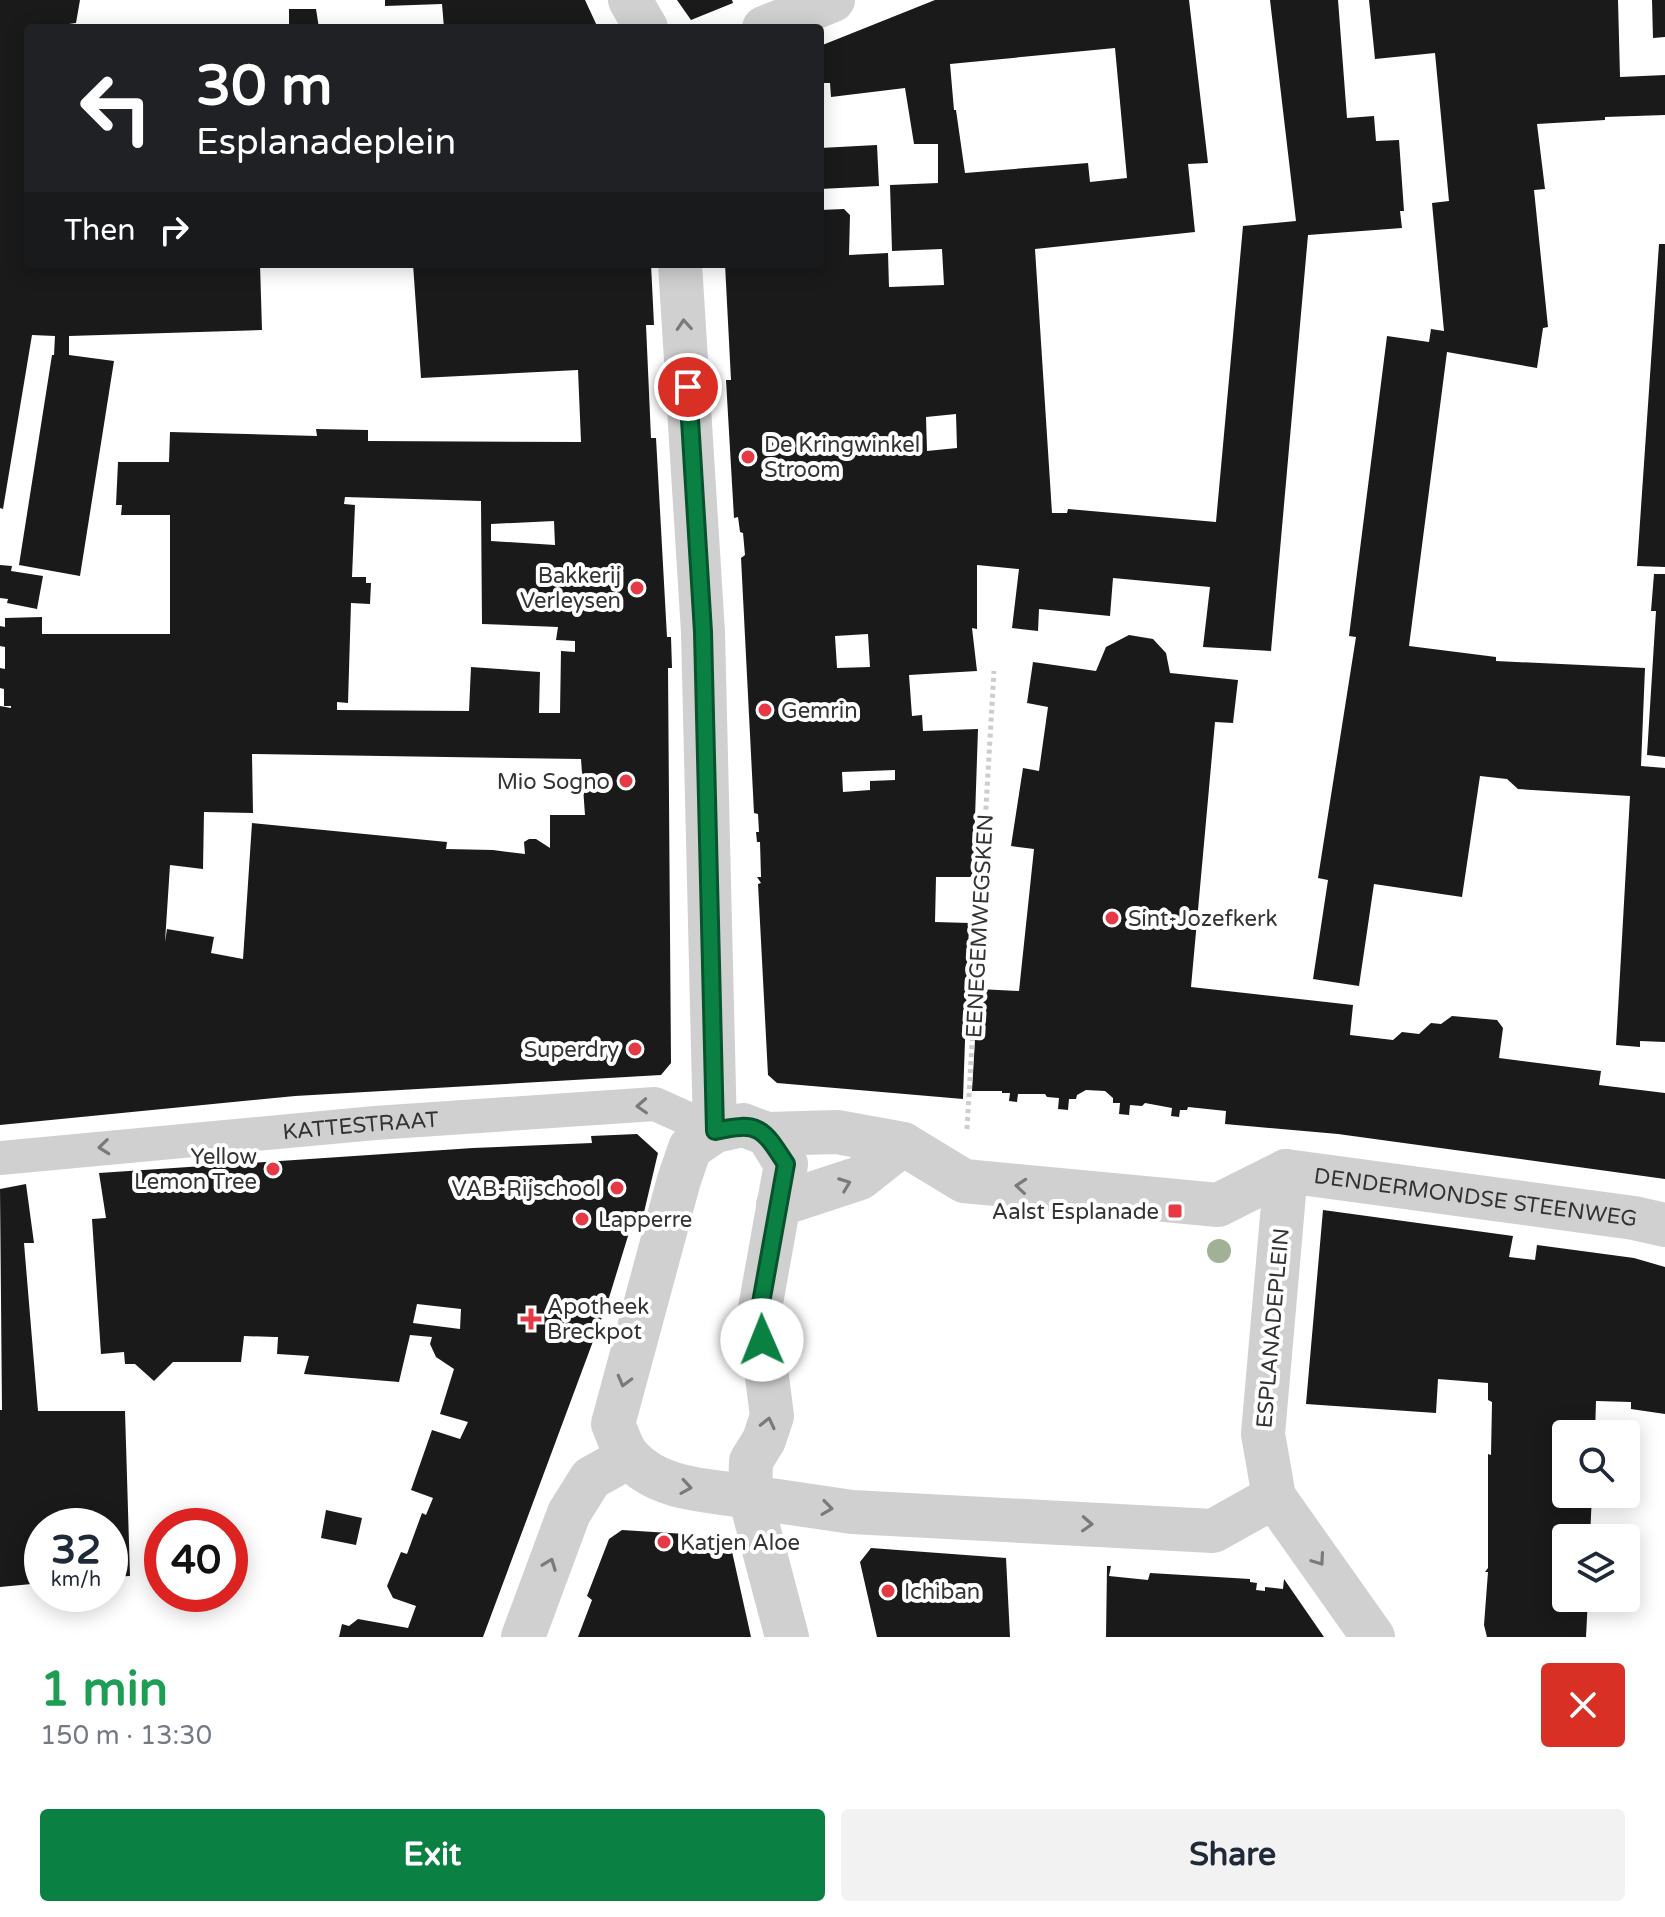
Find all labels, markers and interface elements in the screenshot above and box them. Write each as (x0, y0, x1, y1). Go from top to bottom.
text: 30 m (196, 53, 332, 120)
icon: left (64, 56, 168, 160)
text: Esplanadeplein (196, 121, 456, 164)
icon: right (152, 208, 196, 252)
text: Then (64, 212, 136, 249)
one-way arrow (676, 318, 693, 331)
pin (654, 353, 722, 421)
icon: arrive (666, 365, 710, 409)
place label: De Kringwinkel Stroom (764, 432, 920, 483)
marker: De Kringwinkel Stroom (739, 448, 757, 466)
place label: Bakkerij Verleysen (520, 563, 621, 614)
marker: Bakkerij Verleysen (628, 579, 646, 597)
place label: Gemrin (781, 698, 858, 724)
marker: Gemrin (756, 701, 774, 719)
place label: Mio Sogno (497, 769, 610, 795)
marker: Mio Sogno (617, 772, 635, 790)
street label: EENEGEMWEGSKEN (961, 813, 999, 1039)
place label: Sint-Jozefkerk (1128, 906, 1277, 932)
marker: Sint-Jozefkerk (1103, 909, 1121, 927)
place label: Superdry (524, 1037, 619, 1063)
marker: Superdry (626, 1040, 644, 1058)
one-way arrow (635, 1097, 648, 1114)
street label: KATTESTRAAT (281, 1107, 440, 1146)
one-way arrow (97, 1138, 110, 1155)
place label: Yellow Lemon Tree (134, 1144, 257, 1195)
marker: Yellow Lemon Tree (264, 1160, 282, 1178)
street label: DENDERMONDSE STEENWEG (1312, 1163, 1639, 1232)
place label: VAB-Rijschool (451, 1176, 601, 1202)
one-way arrow (837, 1177, 851, 1194)
one-way arrow (1014, 1178, 1027, 1195)
marker: VAB-Rijschool (608, 1179, 626, 1197)
place label: Aalst Esplanade (992, 1199, 1159, 1225)
marker: Aalst Esplanade (1166, 1202, 1184, 1220)
place label: Lapperre (598, 1207, 692, 1233)
marker: Lapperre (573, 1210, 591, 1228)
street label: ESPLANADEPLEIN (1251, 1227, 1295, 1429)
place label: Apotheek Breckpot (547, 1294, 649, 1345)
position arrow (720, 1298, 804, 1382)
marker: Apotheek Breckpot (522, 1310, 540, 1328)
one-way arrow (617, 1374, 634, 1388)
one-way arrow (759, 1417, 776, 1431)
map controls (1552, 1420, 1640, 1612)
button: search (1552, 1420, 1640, 1508)
one-way arrow (679, 1477, 692, 1494)
one-way arrow (821, 1499, 834, 1516)
speed limit sign: 40 (144, 1508, 248, 1612)
one-way arrow (1081, 1515, 1094, 1532)
button: layers (1552, 1524, 1640, 1612)
text: 32 (51, 1526, 101, 1574)
place label: Katjen Aloe (680, 1530, 800, 1556)
marker: Katjen Aloe (655, 1533, 673, 1551)
one-way arrow (1309, 1552, 1324, 1566)
one-way arrow (540, 1558, 557, 1572)
text: km/h (51, 1568, 101, 1592)
place label: Ichiban (904, 1579, 980, 1605)
marker: Ichiban (879, 1582, 897, 1600)
text: 1 min (40, 1661, 168, 1719)
button: close (1541, 1663, 1625, 1747)
text: 150 m · 13:30 (40, 1720, 212, 1751)
button: Exit (40, 1809, 825, 1901)
button: Share (841, 1809, 1625, 1901)

